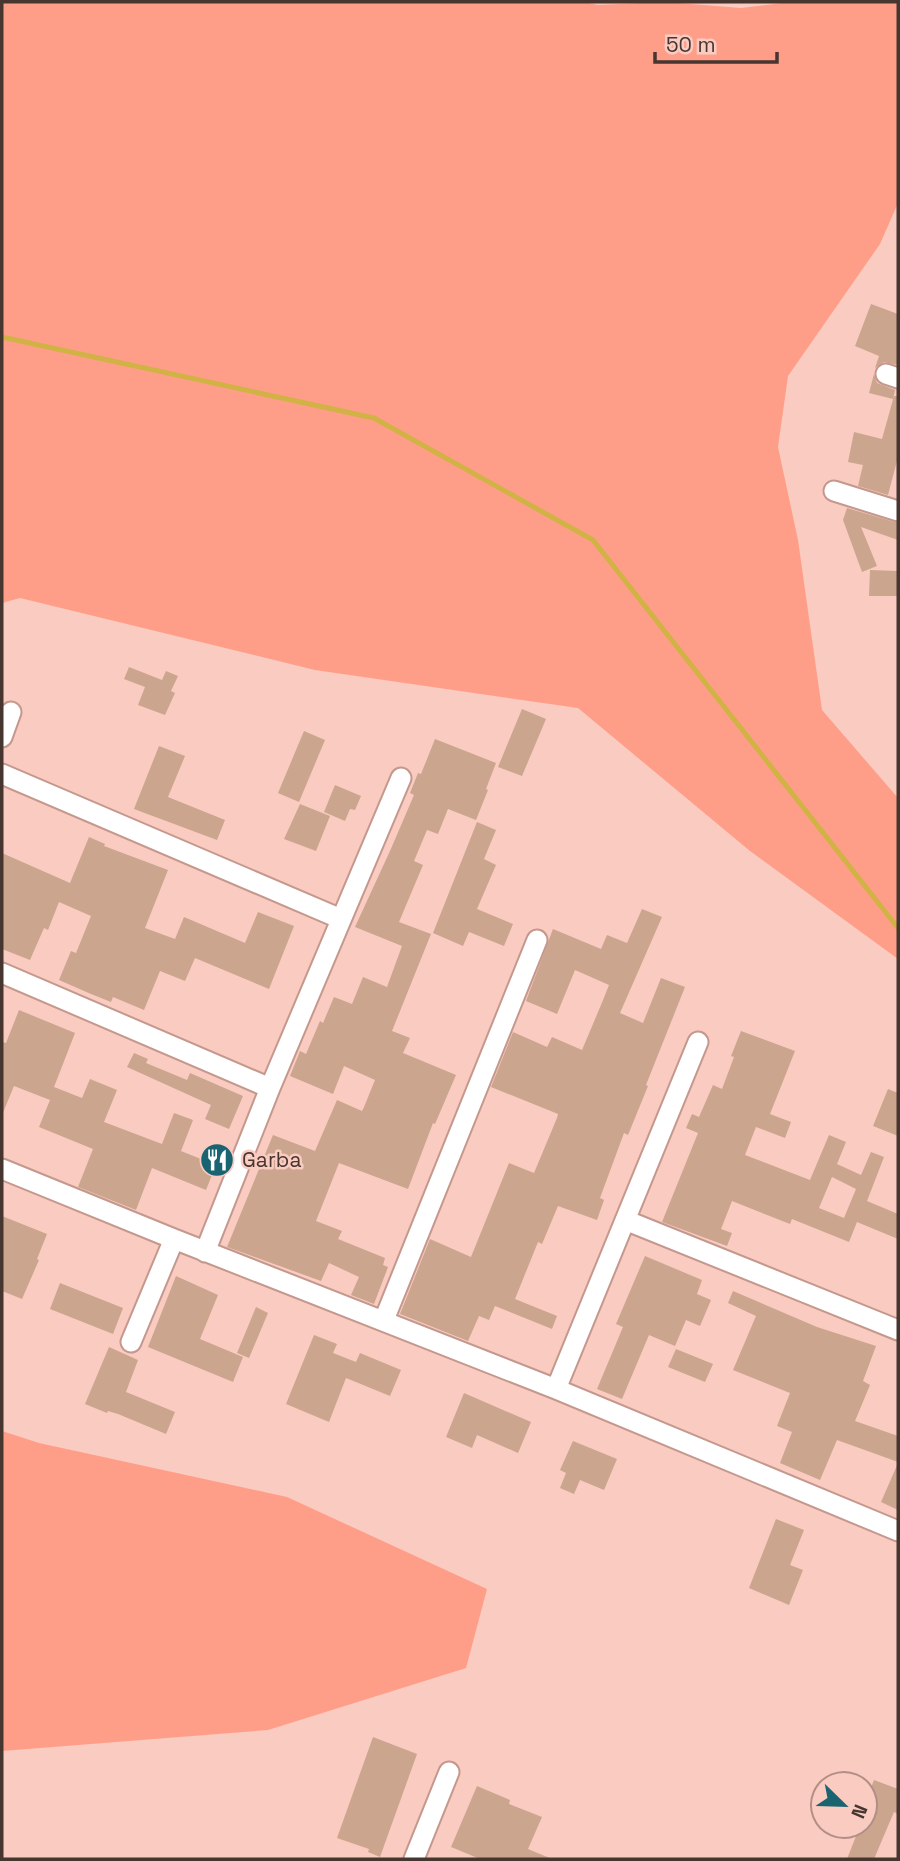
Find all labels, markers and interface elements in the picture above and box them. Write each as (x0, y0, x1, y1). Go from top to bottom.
scale bar (655, 21, 778, 65)
text: 50 m (666, 31, 716, 58)
restaurant icon: Garba (198, 1141, 236, 1179)
place label: Garba (242, 1146, 301, 1173)
north arrow (809, 1770, 879, 1840)
text: N (845, 1801, 873, 1822)

